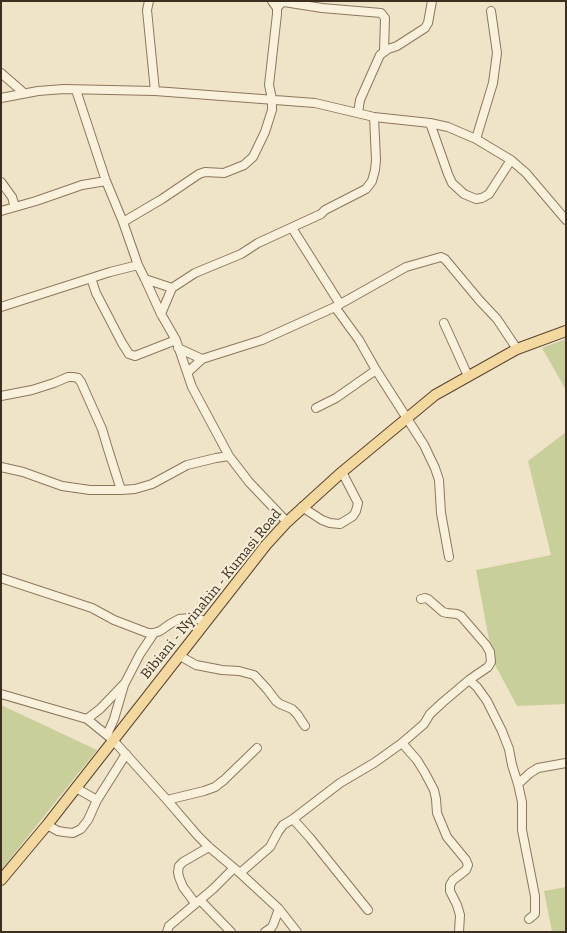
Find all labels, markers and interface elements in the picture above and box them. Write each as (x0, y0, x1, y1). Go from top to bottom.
street label: Bibiani - Nyinahin - Kumasi Road (137, 505, 285, 683)

